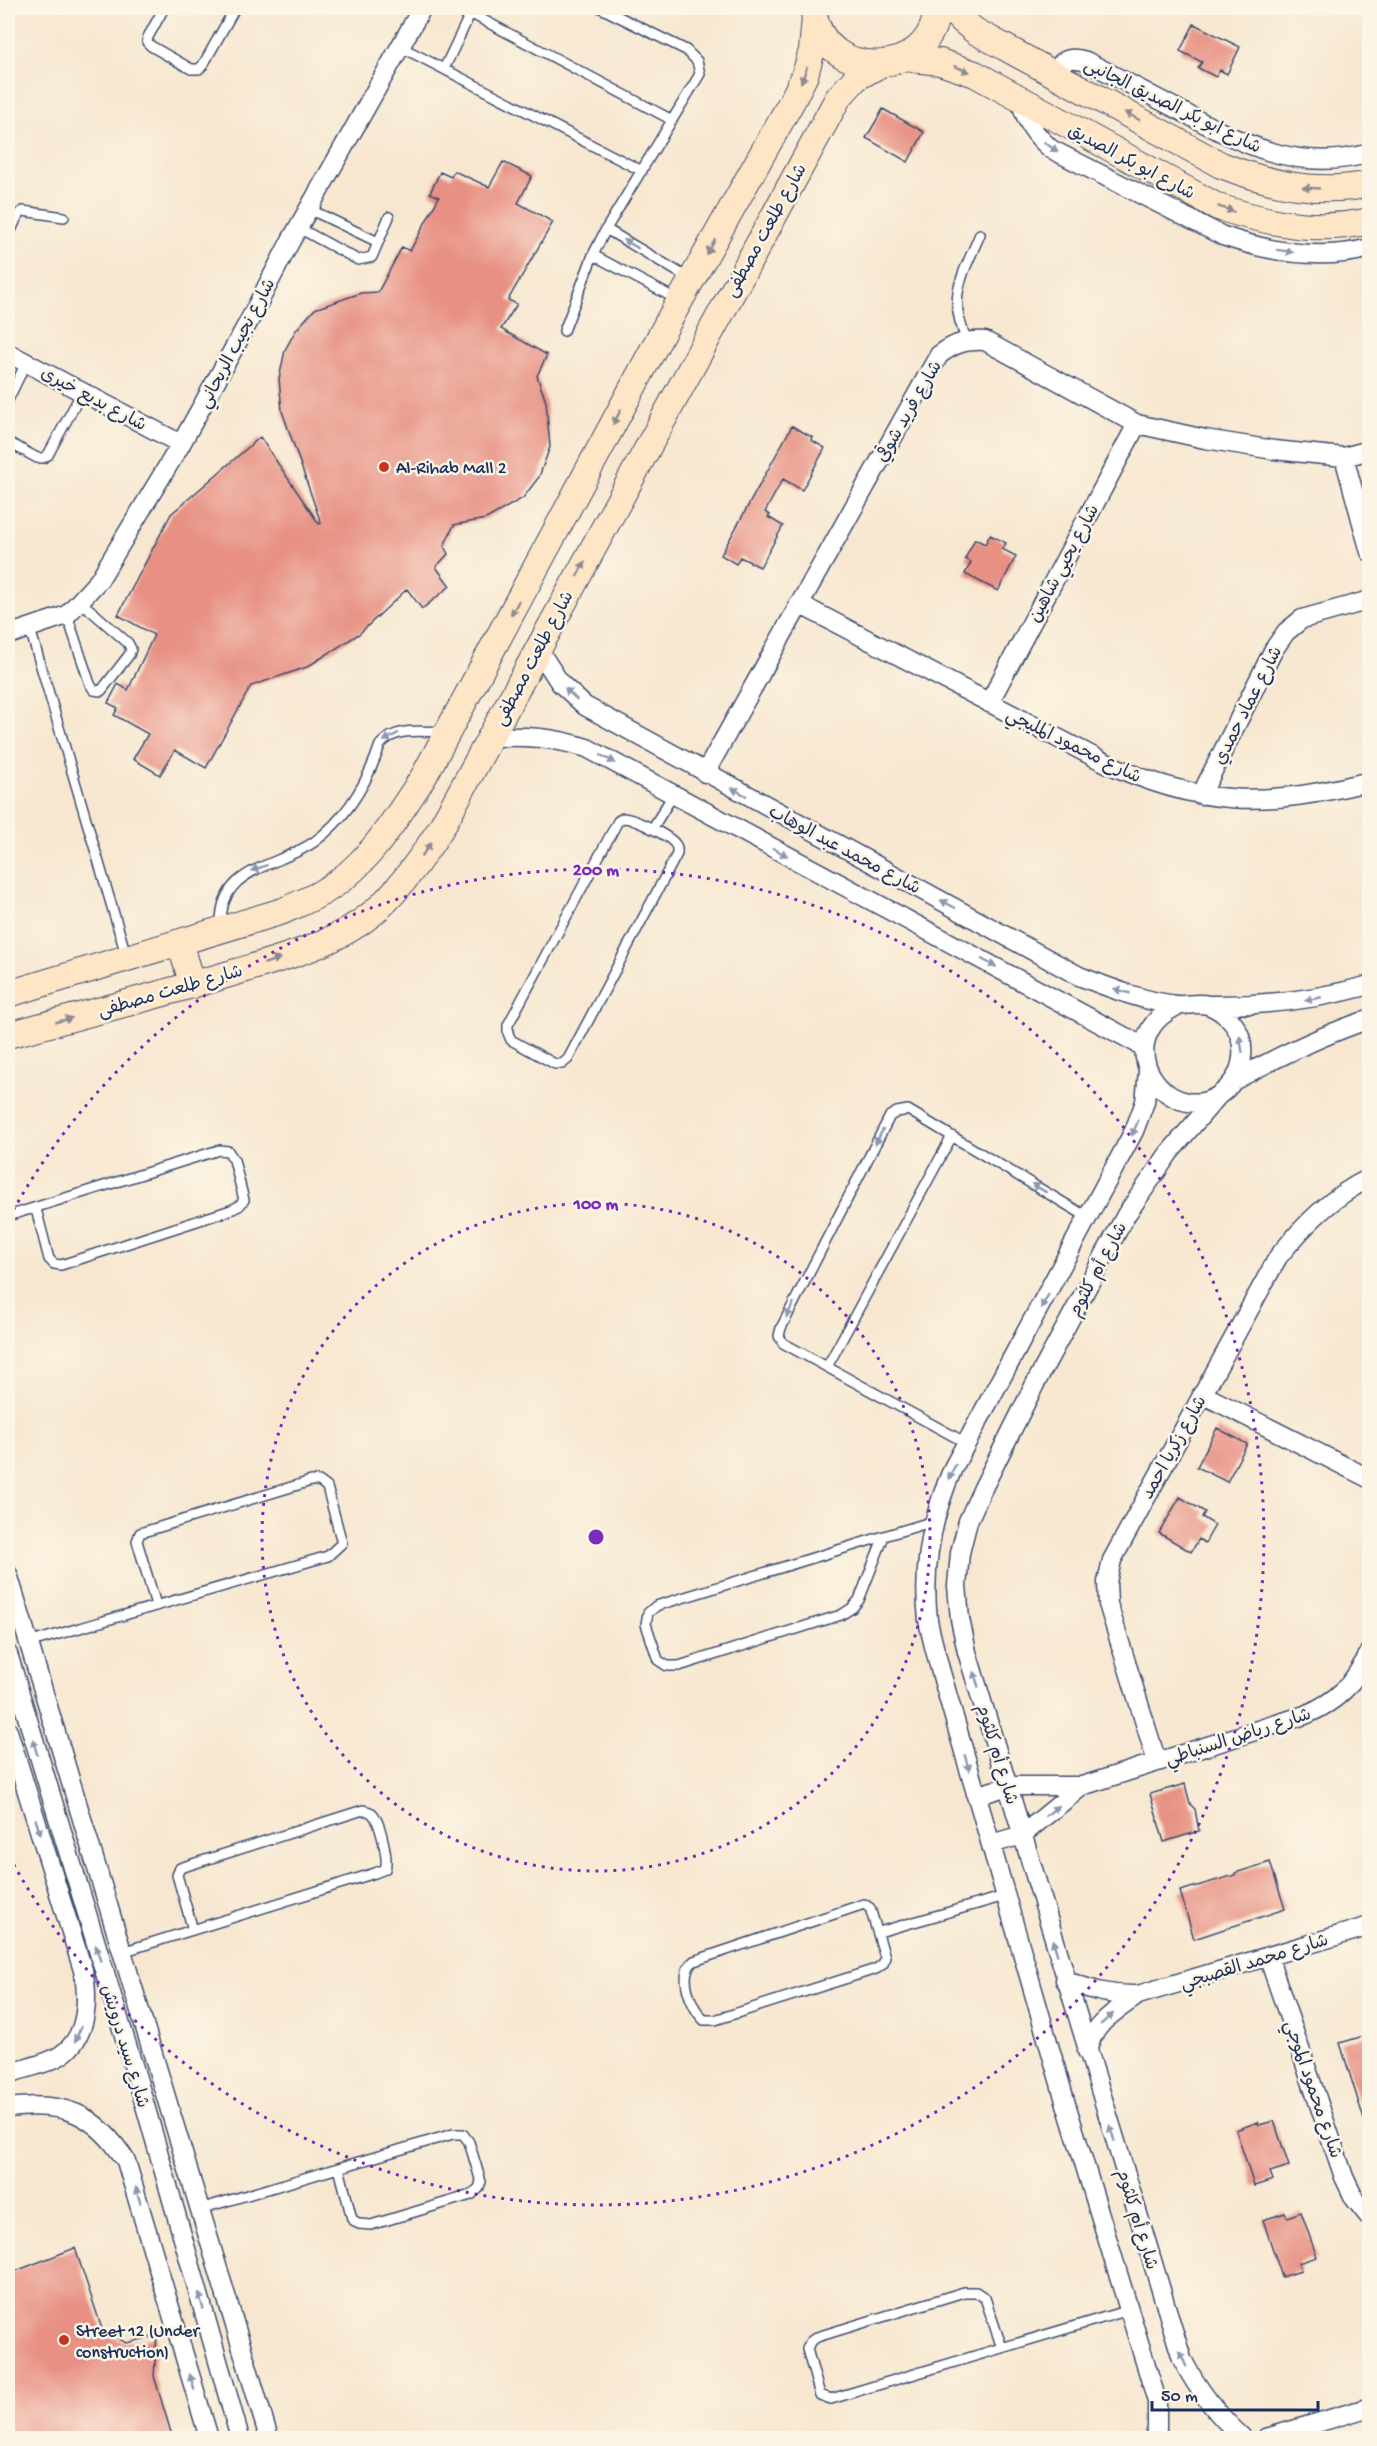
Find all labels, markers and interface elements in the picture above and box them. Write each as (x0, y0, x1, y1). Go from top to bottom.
street label: شارع ابو بكر الصديق الجانبى (1080, 55, 1264, 159)
one-way arrow (953, 64, 971, 74)
one-way arrow (799, 67, 809, 85)
one-way arrow (1124, 111, 1141, 121)
street label: شارع ابو بكر الصديق (1064, 121, 1198, 206)
one-way arrow (1042, 141, 1058, 153)
street label: شارع طلعت مصطفى (722, 161, 813, 302)
one-way arrow (1302, 183, 1321, 192)
one-way arrow (1217, 205, 1235, 215)
one-way arrow (623, 238, 639, 249)
one-way arrow (706, 238, 716, 255)
one-way arrow (1275, 247, 1294, 256)
street label: شارع نجيب الريحاني (195, 276, 284, 414)
street label: شارع فريد شوقي (869, 356, 948, 467)
street label: شارع بديع خيرى (36, 364, 149, 437)
one-way arrow (612, 409, 622, 426)
place label: Al-Rihab Mall 2 (396, 459, 507, 480)
marker: Al-Rihab Mall 2 (377, 460, 391, 474)
street label: شارع يحيي شاهين (1025, 502, 1108, 628)
one-way arrow (575, 560, 585, 578)
street label: شارع طلعت مصطفى (491, 588, 580, 730)
one-way arrow (510, 599, 520, 616)
street label: شارع عماد حمدي (1210, 643, 1288, 769)
one-way arrow (563, 687, 578, 701)
street label: شارع محمود المليجي (1001, 705, 1144, 792)
one-way arrow (382, 732, 399, 742)
one-way arrow (600, 754, 617, 764)
one-way arrow (730, 787, 747, 797)
street label: شارع محمد عبد الوهاب (764, 802, 923, 900)
one-way arrow (420, 843, 432, 859)
one-way arrow (771, 847, 788, 857)
text: 200 m (573, 861, 619, 882)
one-way arrow (250, 864, 268, 874)
one-way arrow (939, 899, 956, 909)
one-way arrow (263, 955, 281, 965)
one-way arrow (980, 958, 997, 968)
street label: شارع طلعت مصطفى (96, 962, 245, 1023)
one-way arrow (1113, 986, 1131, 995)
one-way arrow (1303, 995, 1322, 1004)
one-way arrow (55, 1015, 73, 1024)
one-way arrow (1236, 1035, 1245, 1054)
one-way arrow (1130, 1119, 1140, 1137)
one-way arrow (874, 1129, 884, 1146)
one-way arrow (1031, 1183, 1047, 1194)
text: 100 m (573, 1195, 619, 1216)
street label: شارع أم كلثوم (1064, 1218, 1134, 1322)
one-way arrow (1040, 1292, 1050, 1309)
one-way arrow (785, 1302, 794, 1319)
street label: شارع زكريا احمد (1138, 1393, 1212, 1504)
one-way arrow (947, 1464, 957, 1481)
centre of rings (586, 1527, 606, 1547)
one-way arrow (971, 1670, 980, 1688)
street label: شارع أم كلثوم (969, 1701, 1023, 1808)
street label: شارع رياض السنباطي (1163, 1705, 1315, 1775)
one-way arrow (30, 1738, 39, 1756)
one-way arrow (963, 1754, 972, 1772)
one-way arrow (1044, 1804, 1060, 1817)
one-way arrow (33, 1818, 43, 1836)
street label: شارع محمد القصبجي (1178, 1931, 1332, 1999)
one-way arrow (1050, 1938, 1059, 1956)
one-way arrow (93, 1944, 102, 1962)
street label: شارع سيد درويش (95, 1983, 152, 2111)
one-way arrow (1099, 2013, 1114, 2026)
street label: شارع محمود الموجي (1275, 2018, 1345, 2162)
one-way arrow (73, 2026, 83, 2044)
one-way arrow (1107, 2124, 1116, 2142)
street label: شارع أم كلثوم (1109, 2166, 1163, 2273)
one-way arrow (133, 2186, 142, 2204)
one-way arrow (196, 2292, 205, 2310)
place label: Street 12 (Under construction) (76, 2322, 200, 2364)
marker: Street 12 (Under construction) (57, 2333, 71, 2347)
one-way arrow (1178, 2350, 1188, 2368)
one-way arrow (187, 2373, 196, 2391)
scale bar (1152, 2374, 1318, 2412)
text: 50 m (1161, 2387, 1198, 2408)

